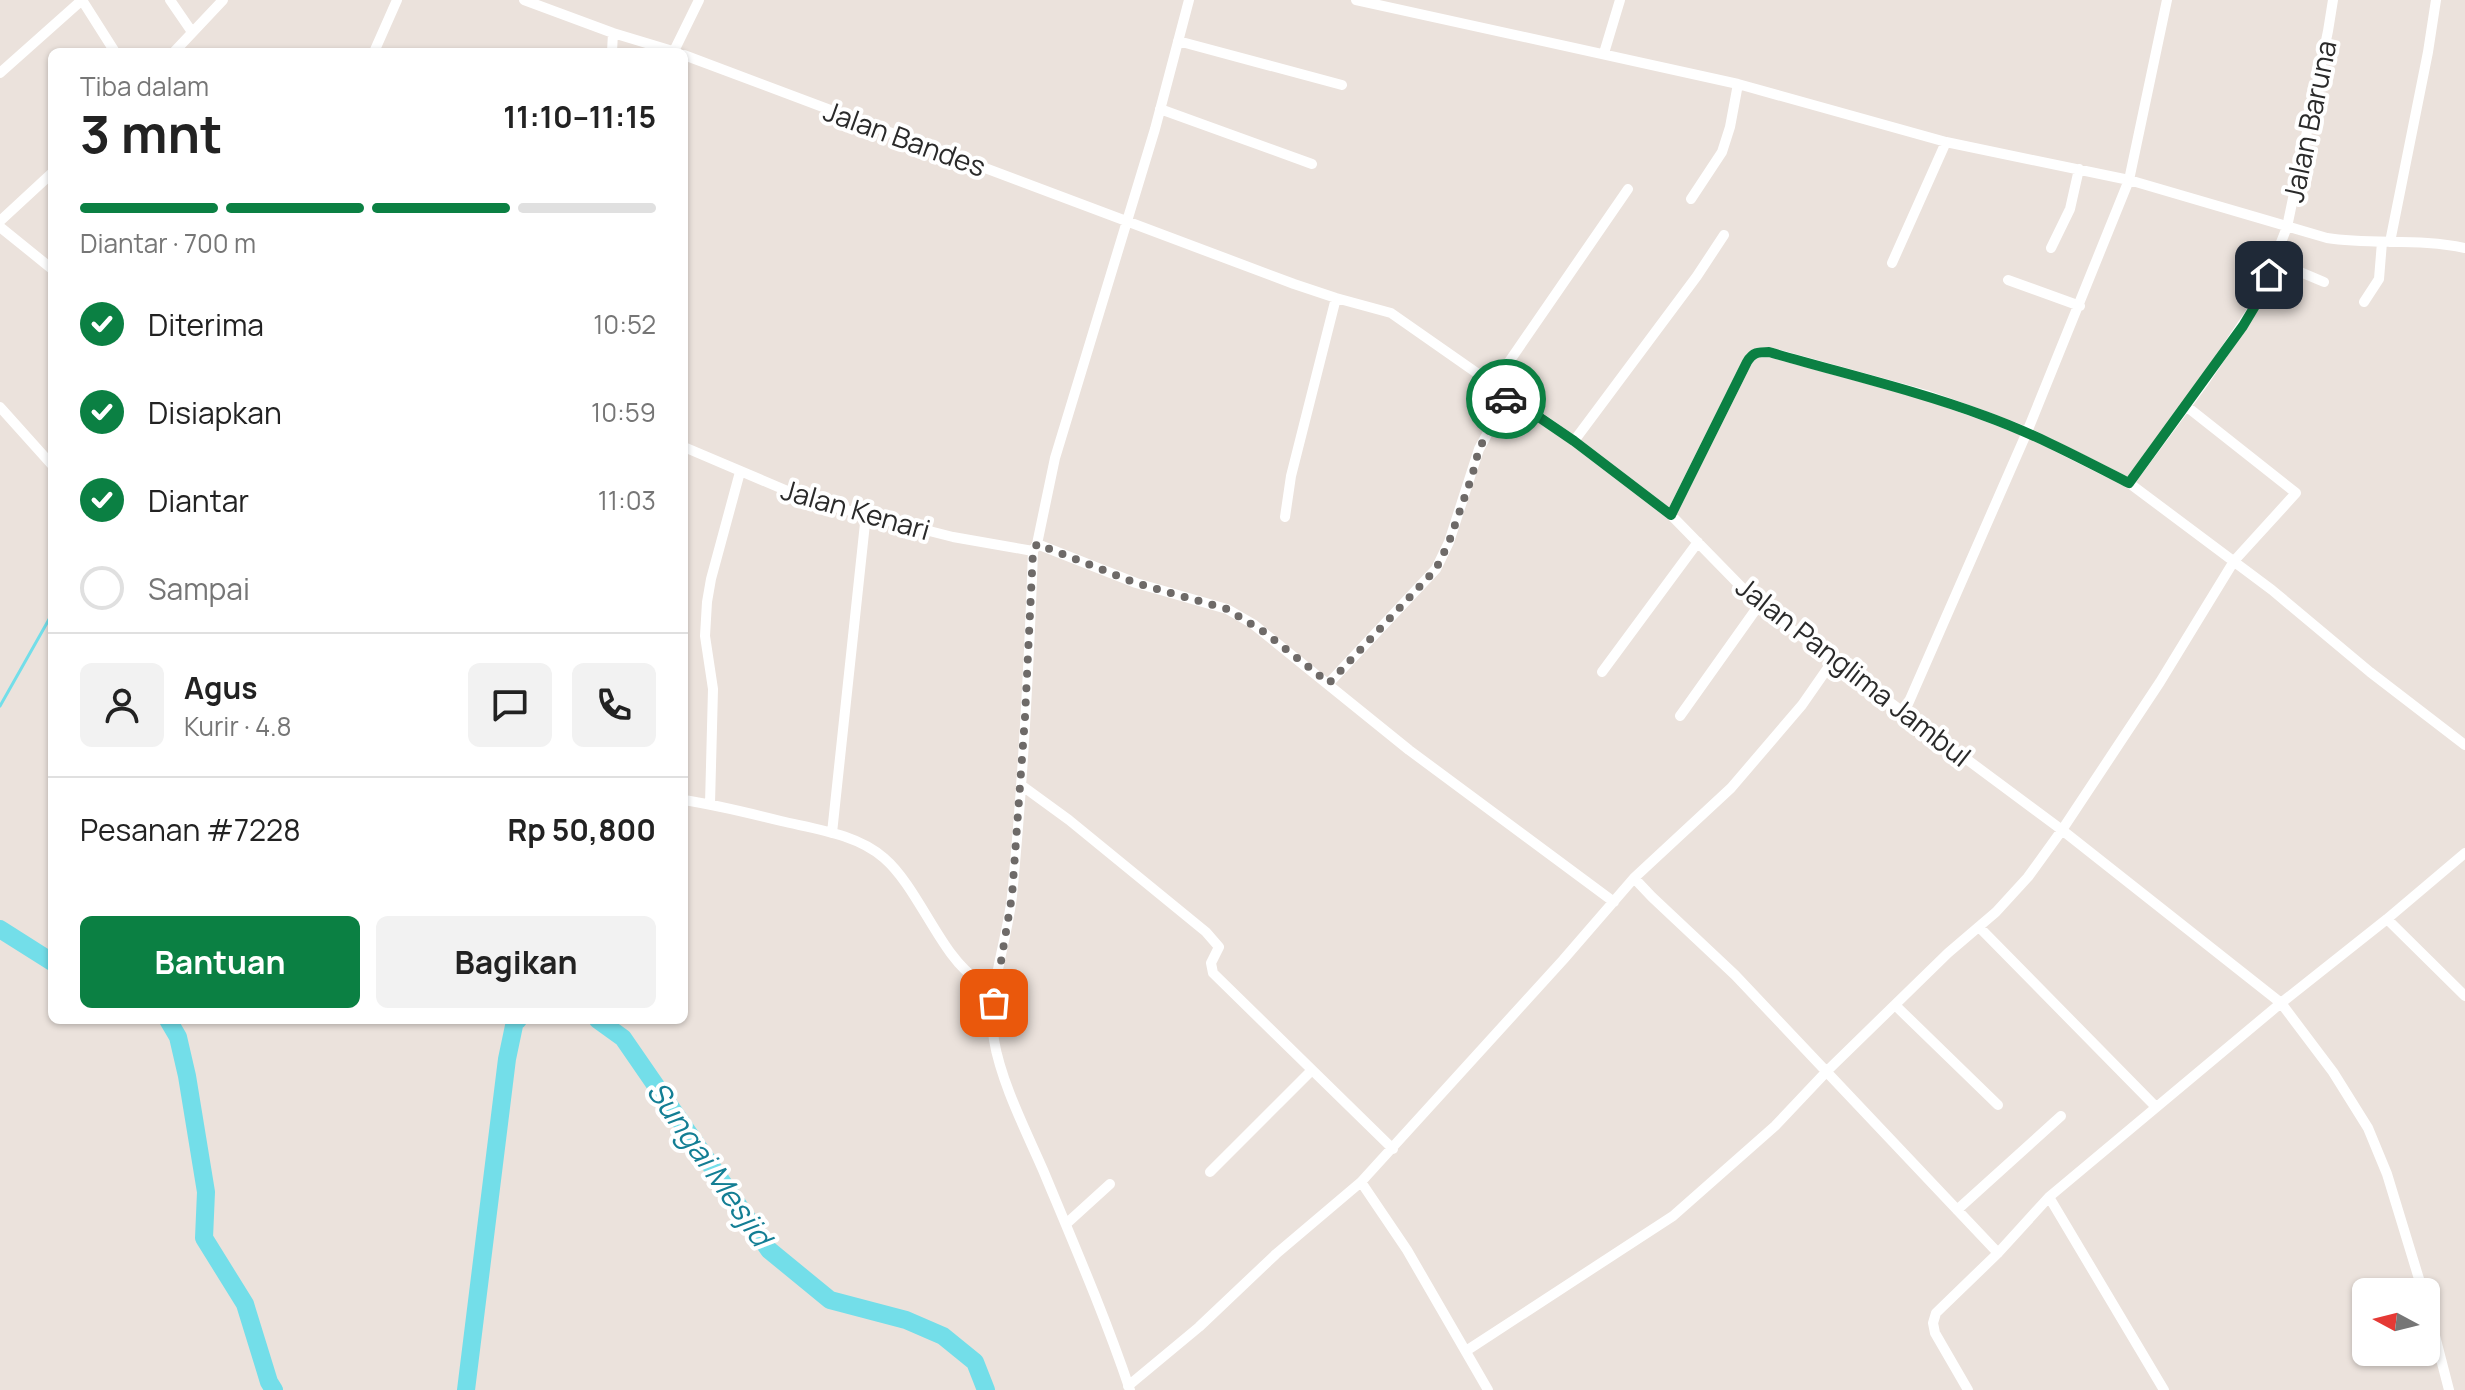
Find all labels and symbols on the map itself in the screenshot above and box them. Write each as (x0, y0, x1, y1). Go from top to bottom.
street label: Jalan Baruna (2273, 37, 2345, 205)
street label: Jalan Bandes (819, 91, 991, 185)
pin (2235, 241, 2303, 309)
courier (1466, 359, 1546, 439)
street label: Jalan Kenari (777, 470, 935, 548)
street label: Jalan Panglima Jambul (1729, 567, 1979, 775)
pin (960, 969, 1028, 1037)
water label: Sungai Mesjid (638, 1072, 784, 1257)
north arrow (2352, 1278, 2440, 1366)

